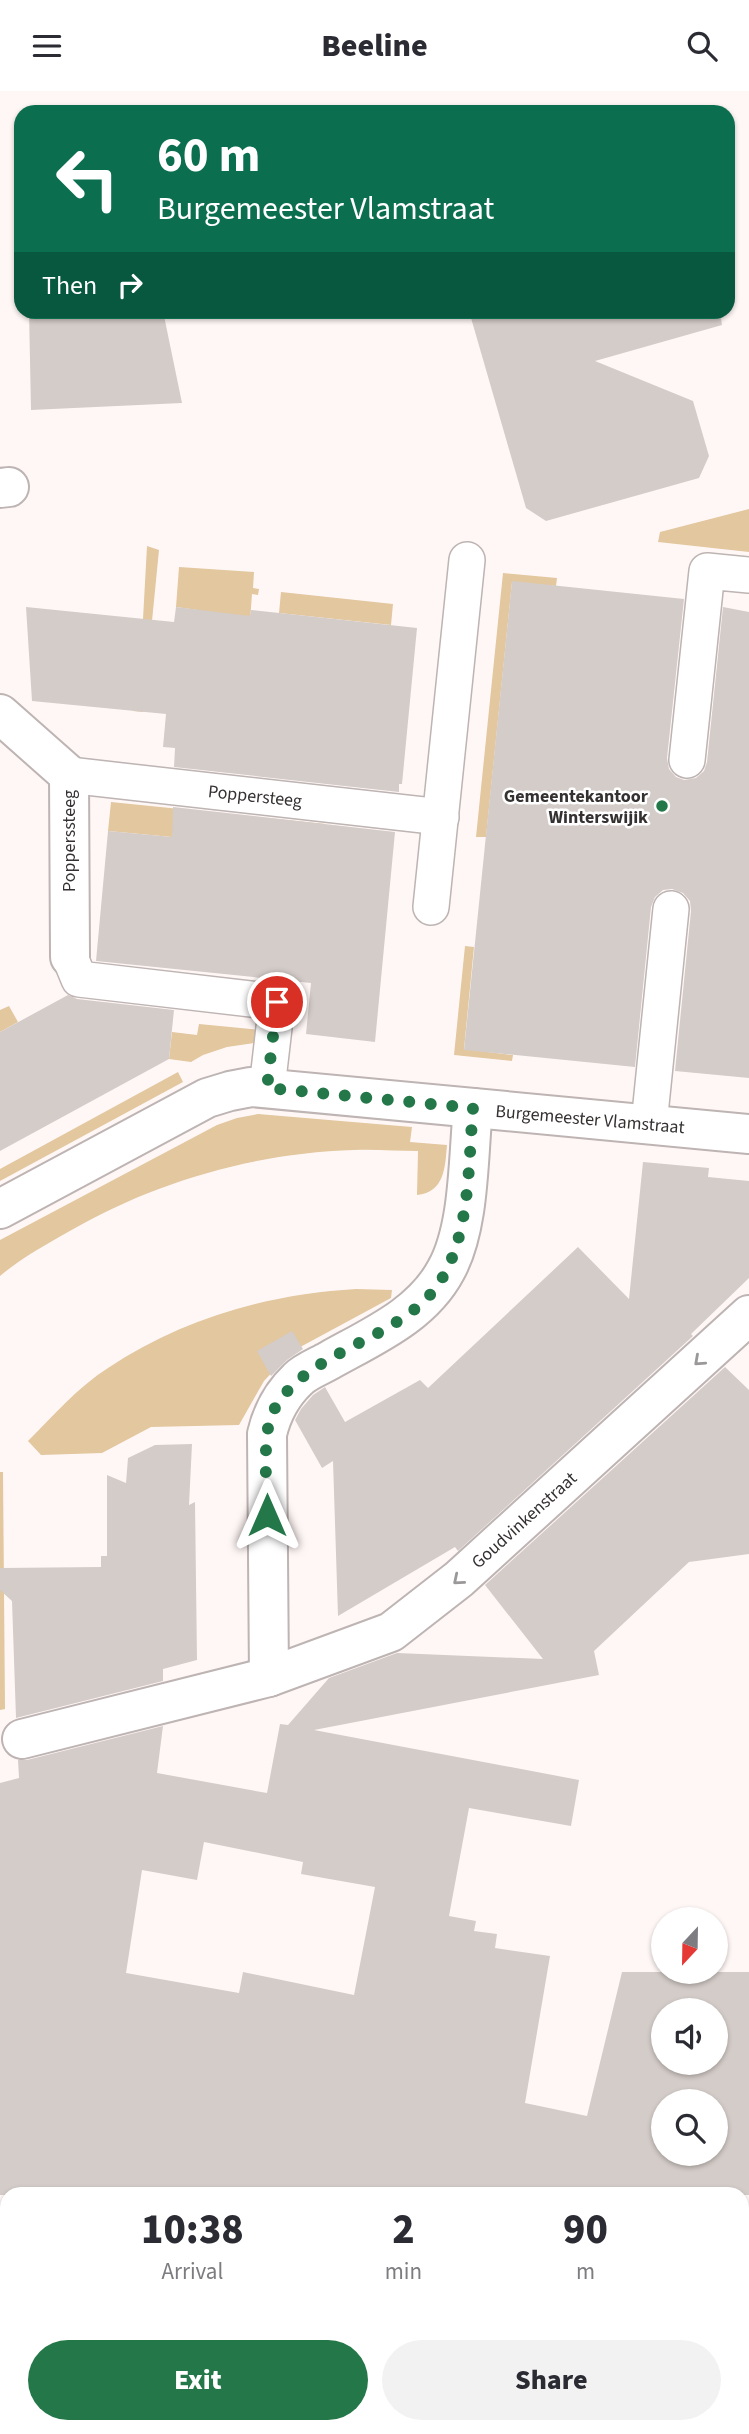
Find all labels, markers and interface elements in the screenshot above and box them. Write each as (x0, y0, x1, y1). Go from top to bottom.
text: Beeline (321, 23, 428, 69)
icon: menu (28, 27, 66, 65)
icon: search (683, 27, 721, 65)
text: 60 m (157, 121, 261, 191)
icon: left (42, 133, 133, 224)
text: Burgemeester Vlamstraat (157, 186, 494, 232)
icon: right (111, 266, 149, 304)
text: Then (42, 267, 97, 304)
street label: Poppersteeg (207, 779, 303, 814)
place label: Gemeentekantoor Winterswijik (504, 784, 649, 830)
street label: Popperssteeg (57, 790, 82, 892)
marker: Gemeentekantoor Winterswijik (654, 798, 670, 814)
pin (247, 972, 307, 1032)
icon: arrive (258, 983, 296, 1021)
street label: Burgemeester Vlamstraat (494, 1099, 686, 1140)
one-way arrow (694, 1353, 707, 1365)
street label: Goudvinkenstraat (466, 1466, 582, 1574)
position arrow (230, 1478, 304, 1552)
one-way arrow (453, 1571, 465, 1584)
north arrow (651, 1907, 728, 1985)
map controls (651, 1907, 728, 2166)
button: sound (651, 1998, 728, 2075)
button: search (651, 2089, 728, 2166)
text: 10:38 (141, 2200, 244, 2260)
text: 2 (392, 2200, 415, 2260)
text: 90 (563, 2200, 608, 2260)
text: Arrival (161, 2255, 223, 2288)
text: min (385, 2255, 422, 2288)
text: m (576, 2255, 595, 2288)
button: Exit (28, 2340, 368, 2420)
button: Share (382, 2340, 721, 2420)

